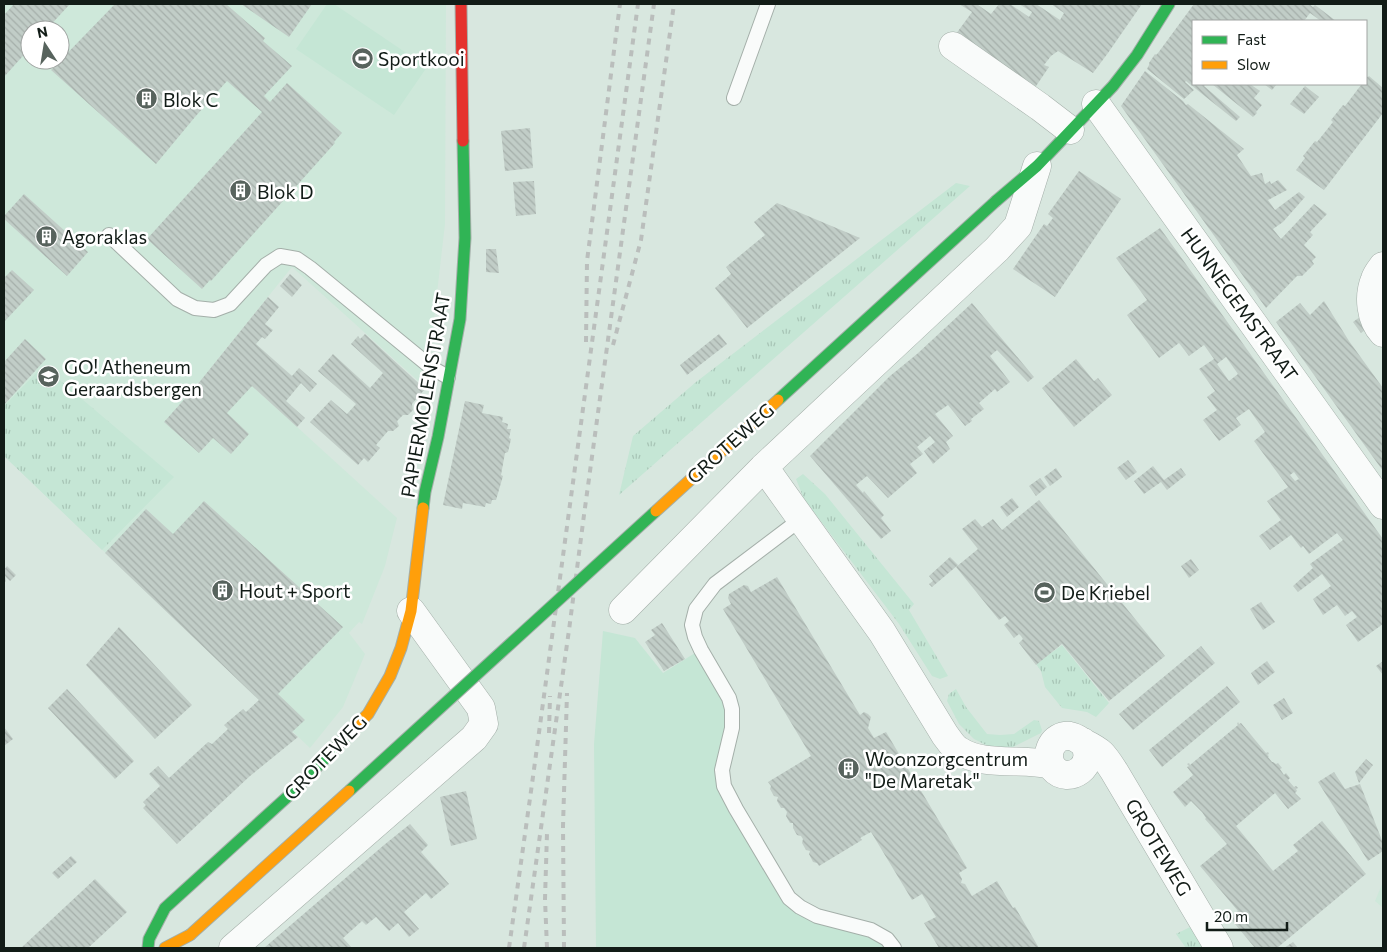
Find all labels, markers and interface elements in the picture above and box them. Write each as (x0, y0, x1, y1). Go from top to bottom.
north arrow (20, 20, 70, 70)
legend (1192, 20, 1367, 85)
text: N (35, 22, 49, 41)
text: Fast (1237, 30, 1266, 48)
sports icon: Sportkooi (350, 46, 374, 70)
place label: Sportkooi (378, 47, 465, 70)
text: Slow (1237, 55, 1270, 73)
building icon: Blok C (135, 87, 159, 111)
place label: Blok C (163, 88, 218, 111)
building icon: Blok D (229, 179, 253, 203)
place label: Blok D (257, 180, 313, 203)
street label: HUNNEGEMSTRAAT (1177, 223, 1303, 385)
building icon: Agoraklas (34, 224, 58, 248)
place label: Agoraklas (62, 225, 147, 248)
street label: PAPIERMOLENSTRAAT (396, 291, 454, 499)
place label: GO! Atheneum Geraardsbergen (64, 355, 202, 400)
school or university icon: GO! Atheneum Geraardsbergen (36, 365, 60, 389)
street label: GROTEWEG (682, 398, 778, 488)
building icon: Hout + Sport (211, 578, 235, 602)
place label: Hout + Sport (239, 579, 351, 602)
sports icon: De Kriebel (1033, 580, 1057, 604)
place label: De Kriebel (1061, 581, 1150, 604)
street label: GROTEWEG (279, 710, 371, 804)
place label: Woonzorgcentrum "De Maretak" (865, 747, 1028, 792)
building icon: Woonzorgcentrum "De Maretak" (837, 757, 861, 781)
street label: GROTEWEG (1121, 794, 1197, 900)
scale bar (1207, 900, 1287, 932)
text: 20 m (1214, 907, 1248, 925)

